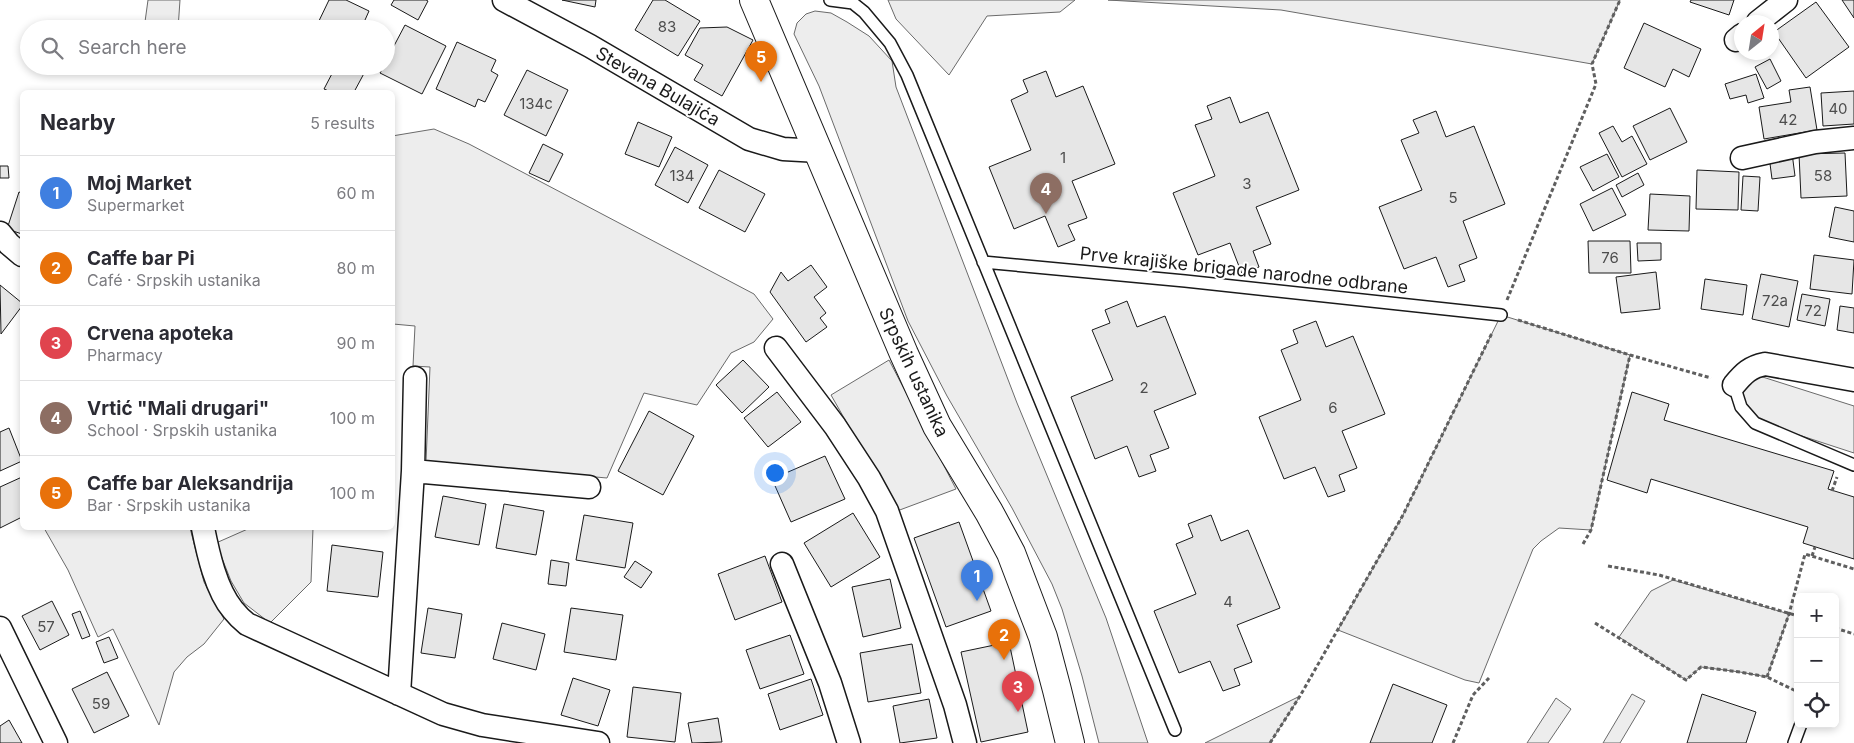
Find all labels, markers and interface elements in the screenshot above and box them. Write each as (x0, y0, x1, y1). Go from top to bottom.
north arrow (1734, 15, 1779, 60)
house number: 83 (658, 17, 676, 36)
search box (20, 20, 395, 75)
icon: search (38, 34, 66, 62)
text: Search here (78, 36, 187, 59)
pin: 5 (745, 41, 777, 82)
street label: Stevana Bulajića (592, 42, 724, 130)
house number: 134c (519, 94, 553, 113)
house number: 40 (1828, 99, 1848, 118)
text: Nearby (40, 110, 115, 135)
house number: 42 (1779, 110, 1797, 129)
text: 5 results (310, 113, 375, 133)
house number: 1 (1060, 148, 1066, 167)
house number: 134 (669, 166, 695, 185)
house number: 58 (1814, 166, 1832, 185)
text: Moj Market (87, 172, 192, 195)
pin: 4 (1030, 173, 1062, 214)
house number: 3 (1242, 174, 1252, 193)
text: 1 (53, 183, 59, 203)
text: 60 m (336, 183, 375, 203)
house number: 5 (1448, 188, 1458, 207)
text: Supermarket (87, 195, 184, 215)
street label: Prve krajiške brigade narodne odbrane (1079, 242, 1409, 298)
text: Caffe bar Pi (87, 247, 195, 270)
house number: 76 (1601, 248, 1619, 267)
text: 2 (51, 258, 61, 278)
text: 80 m (336, 258, 375, 278)
text: Café · Srpskih ustanika (87, 270, 261, 290)
house number: 72a (1762, 291, 1788, 310)
house number: 72 (1804, 301, 1822, 320)
street label: Srpskih ustanika (875, 304, 953, 440)
text: Crvena apoteka (87, 322, 234, 345)
text: 3 (51, 333, 61, 353)
text: 90 m (336, 333, 375, 353)
text: Pharmacy (87, 345, 163, 365)
house number: 2 (1139, 378, 1149, 397)
text: Vrtić "Mali drugari" (87, 397, 269, 420)
house number: 6 (1328, 398, 1338, 417)
text: 4 (51, 408, 61, 428)
text: 100 m (330, 408, 375, 428)
text: School · Srpskih ustanika (87, 420, 277, 440)
your location (762, 460, 788, 486)
text: Caffe bar Aleksandrija (87, 472, 294, 495)
text: 5 (51, 483, 61, 503)
text: 100 m (330, 483, 375, 503)
text: Bar · Srpskih ustanika (87, 495, 251, 515)
pin: 1 (961, 560, 993, 601)
house number: 4 (1223, 592, 1233, 611)
map controls (1794, 593, 1839, 728)
button: + (1794, 593, 1839, 638)
house number: 57 (37, 617, 55, 636)
pin: 2 (988, 619, 1020, 660)
button: − (1794, 638, 1839, 683)
pin: 3 (1002, 671, 1034, 712)
button: locate (1794, 683, 1839, 728)
house number: 59 (92, 694, 110, 713)

